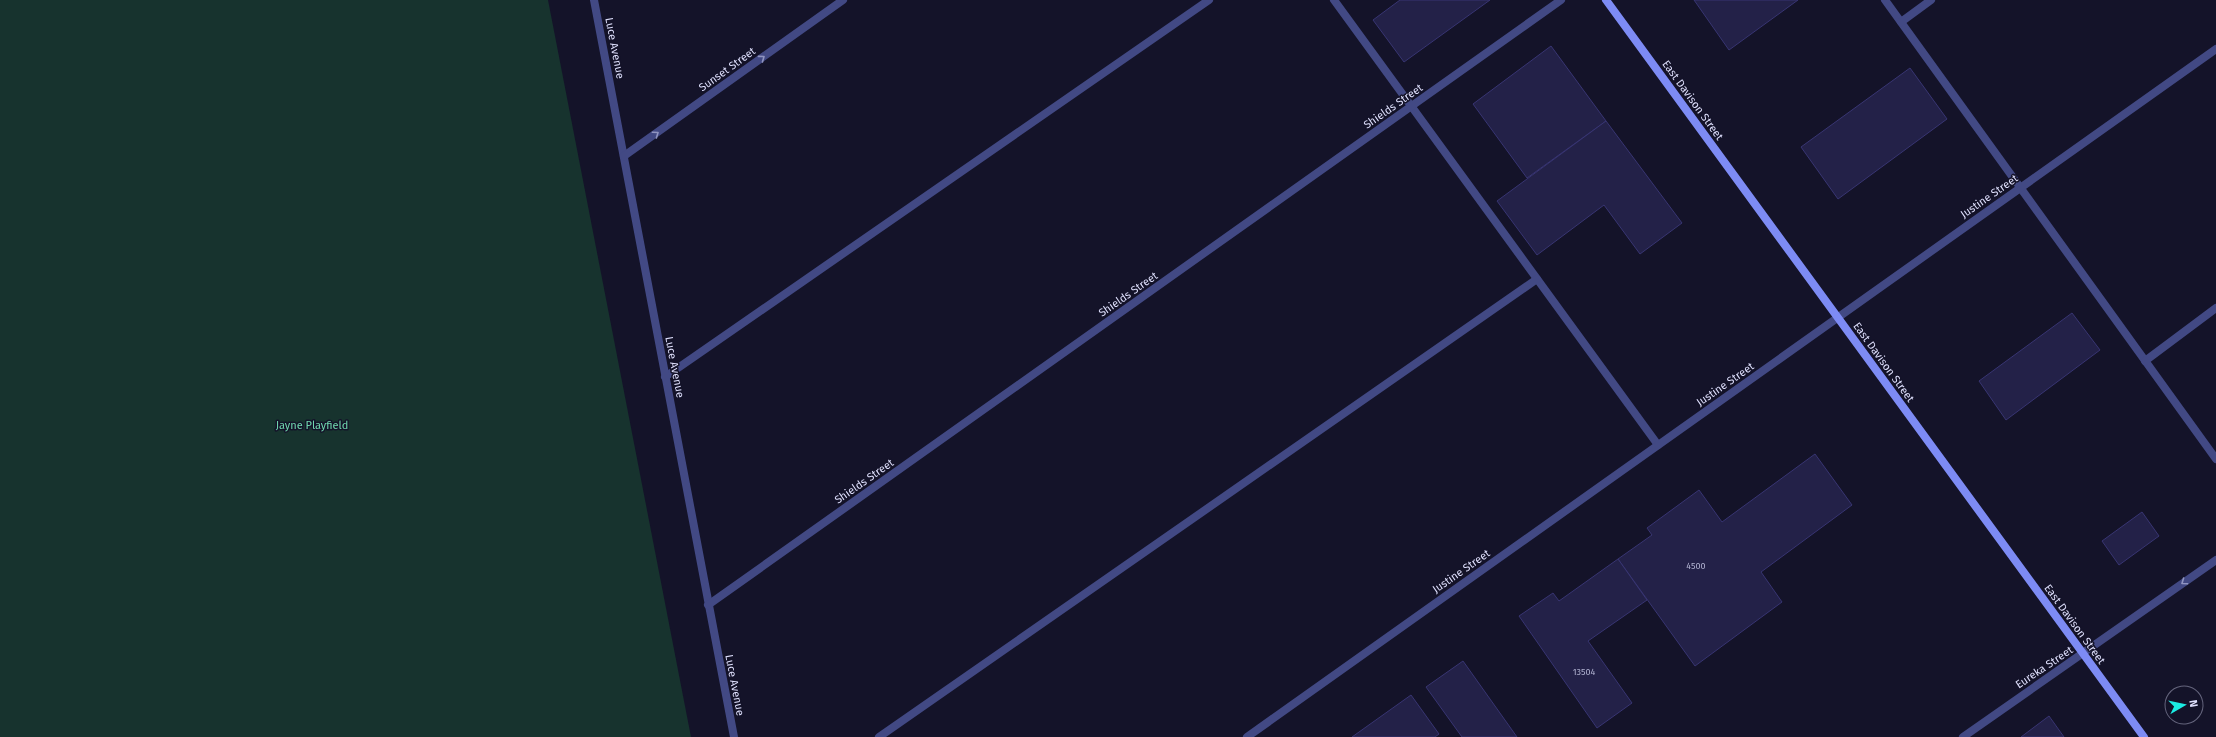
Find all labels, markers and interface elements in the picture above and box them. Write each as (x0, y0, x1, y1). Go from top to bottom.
street label: Luce Avenue (602, 16, 627, 80)
street label: Sunset Street (696, 45, 758, 94)
one-way arrow (757, 56, 764, 63)
street label: East Davison Street (1659, 58, 1726, 143)
street label: Shields Street (1361, 81, 1425, 132)
one-way arrow (652, 131, 659, 139)
street label: Justine Street (1958, 172, 2021, 221)
street label: Shields Street (1096, 269, 1160, 320)
street label: East Davison Street (1850, 320, 1917, 405)
street label: Luce Avenue (662, 335, 687, 399)
street label: Justine Street (1694, 360, 1757, 409)
park label: Jayne Playfield (276, 419, 348, 432)
street label: Shields Street (832, 456, 896, 507)
street label: Justine Street (1430, 547, 1493, 596)
house number: 4500 (1686, 561, 1706, 571)
one-way arrow (2181, 578, 2188, 585)
street label: East Davison Street (2041, 582, 2108, 667)
street label: Eureka Street (2013, 643, 2075, 691)
street label: Luce Avenue (722, 653, 747, 717)
house number: 13504 (1573, 667, 1596, 677)
north arrow (2164, 685, 2204, 725)
text: N (2186, 699, 2200, 708)

